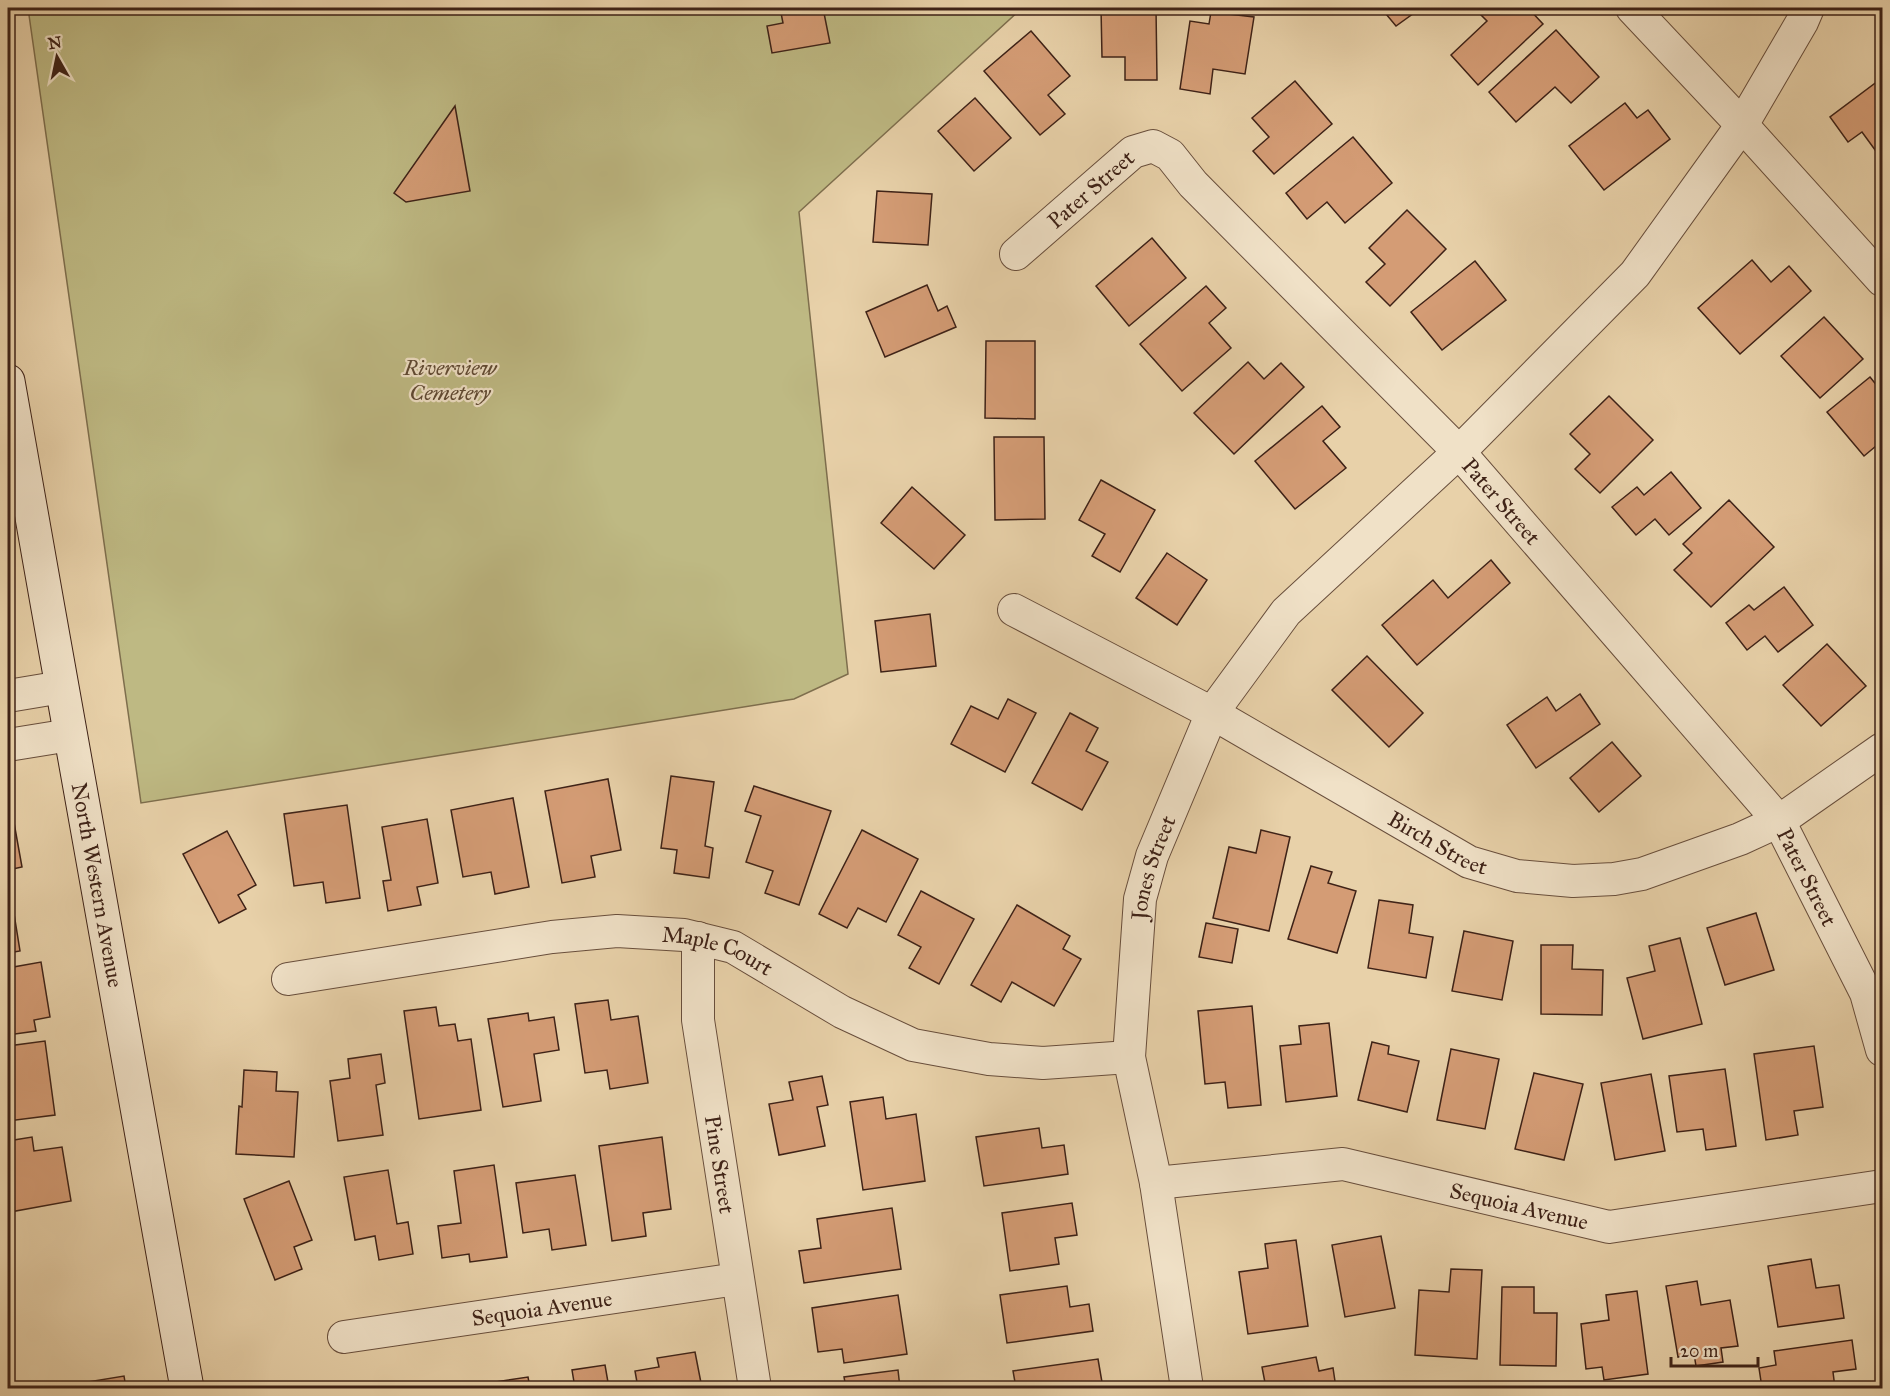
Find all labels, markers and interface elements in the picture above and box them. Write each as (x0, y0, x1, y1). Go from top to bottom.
north arrow (27, 27, 87, 87)
text: N (47, 32, 63, 53)
street label: Pater Street (1042, 144, 1140, 234)
park label: Riverview Cemetery (402, 354, 497, 406)
street label: Pater Street (1457, 452, 1547, 550)
street label: North Western Avenue (66, 780, 130, 990)
street label: Birch Street (1383, 805, 1491, 880)
street label: Jones Street (1125, 811, 1181, 923)
street label: Pater Street (1771, 823, 1843, 931)
street label: Maple Court (661, 920, 778, 981)
street label: Pine Street (699, 1113, 741, 1216)
street label: Sequoia Avenue (1447, 1176, 1591, 1235)
street label: Sequoia Avenue (470, 1284, 614, 1331)
scale bar (1671, 1330, 1758, 1368)
text: 20 m (1680, 1340, 1718, 1362)

